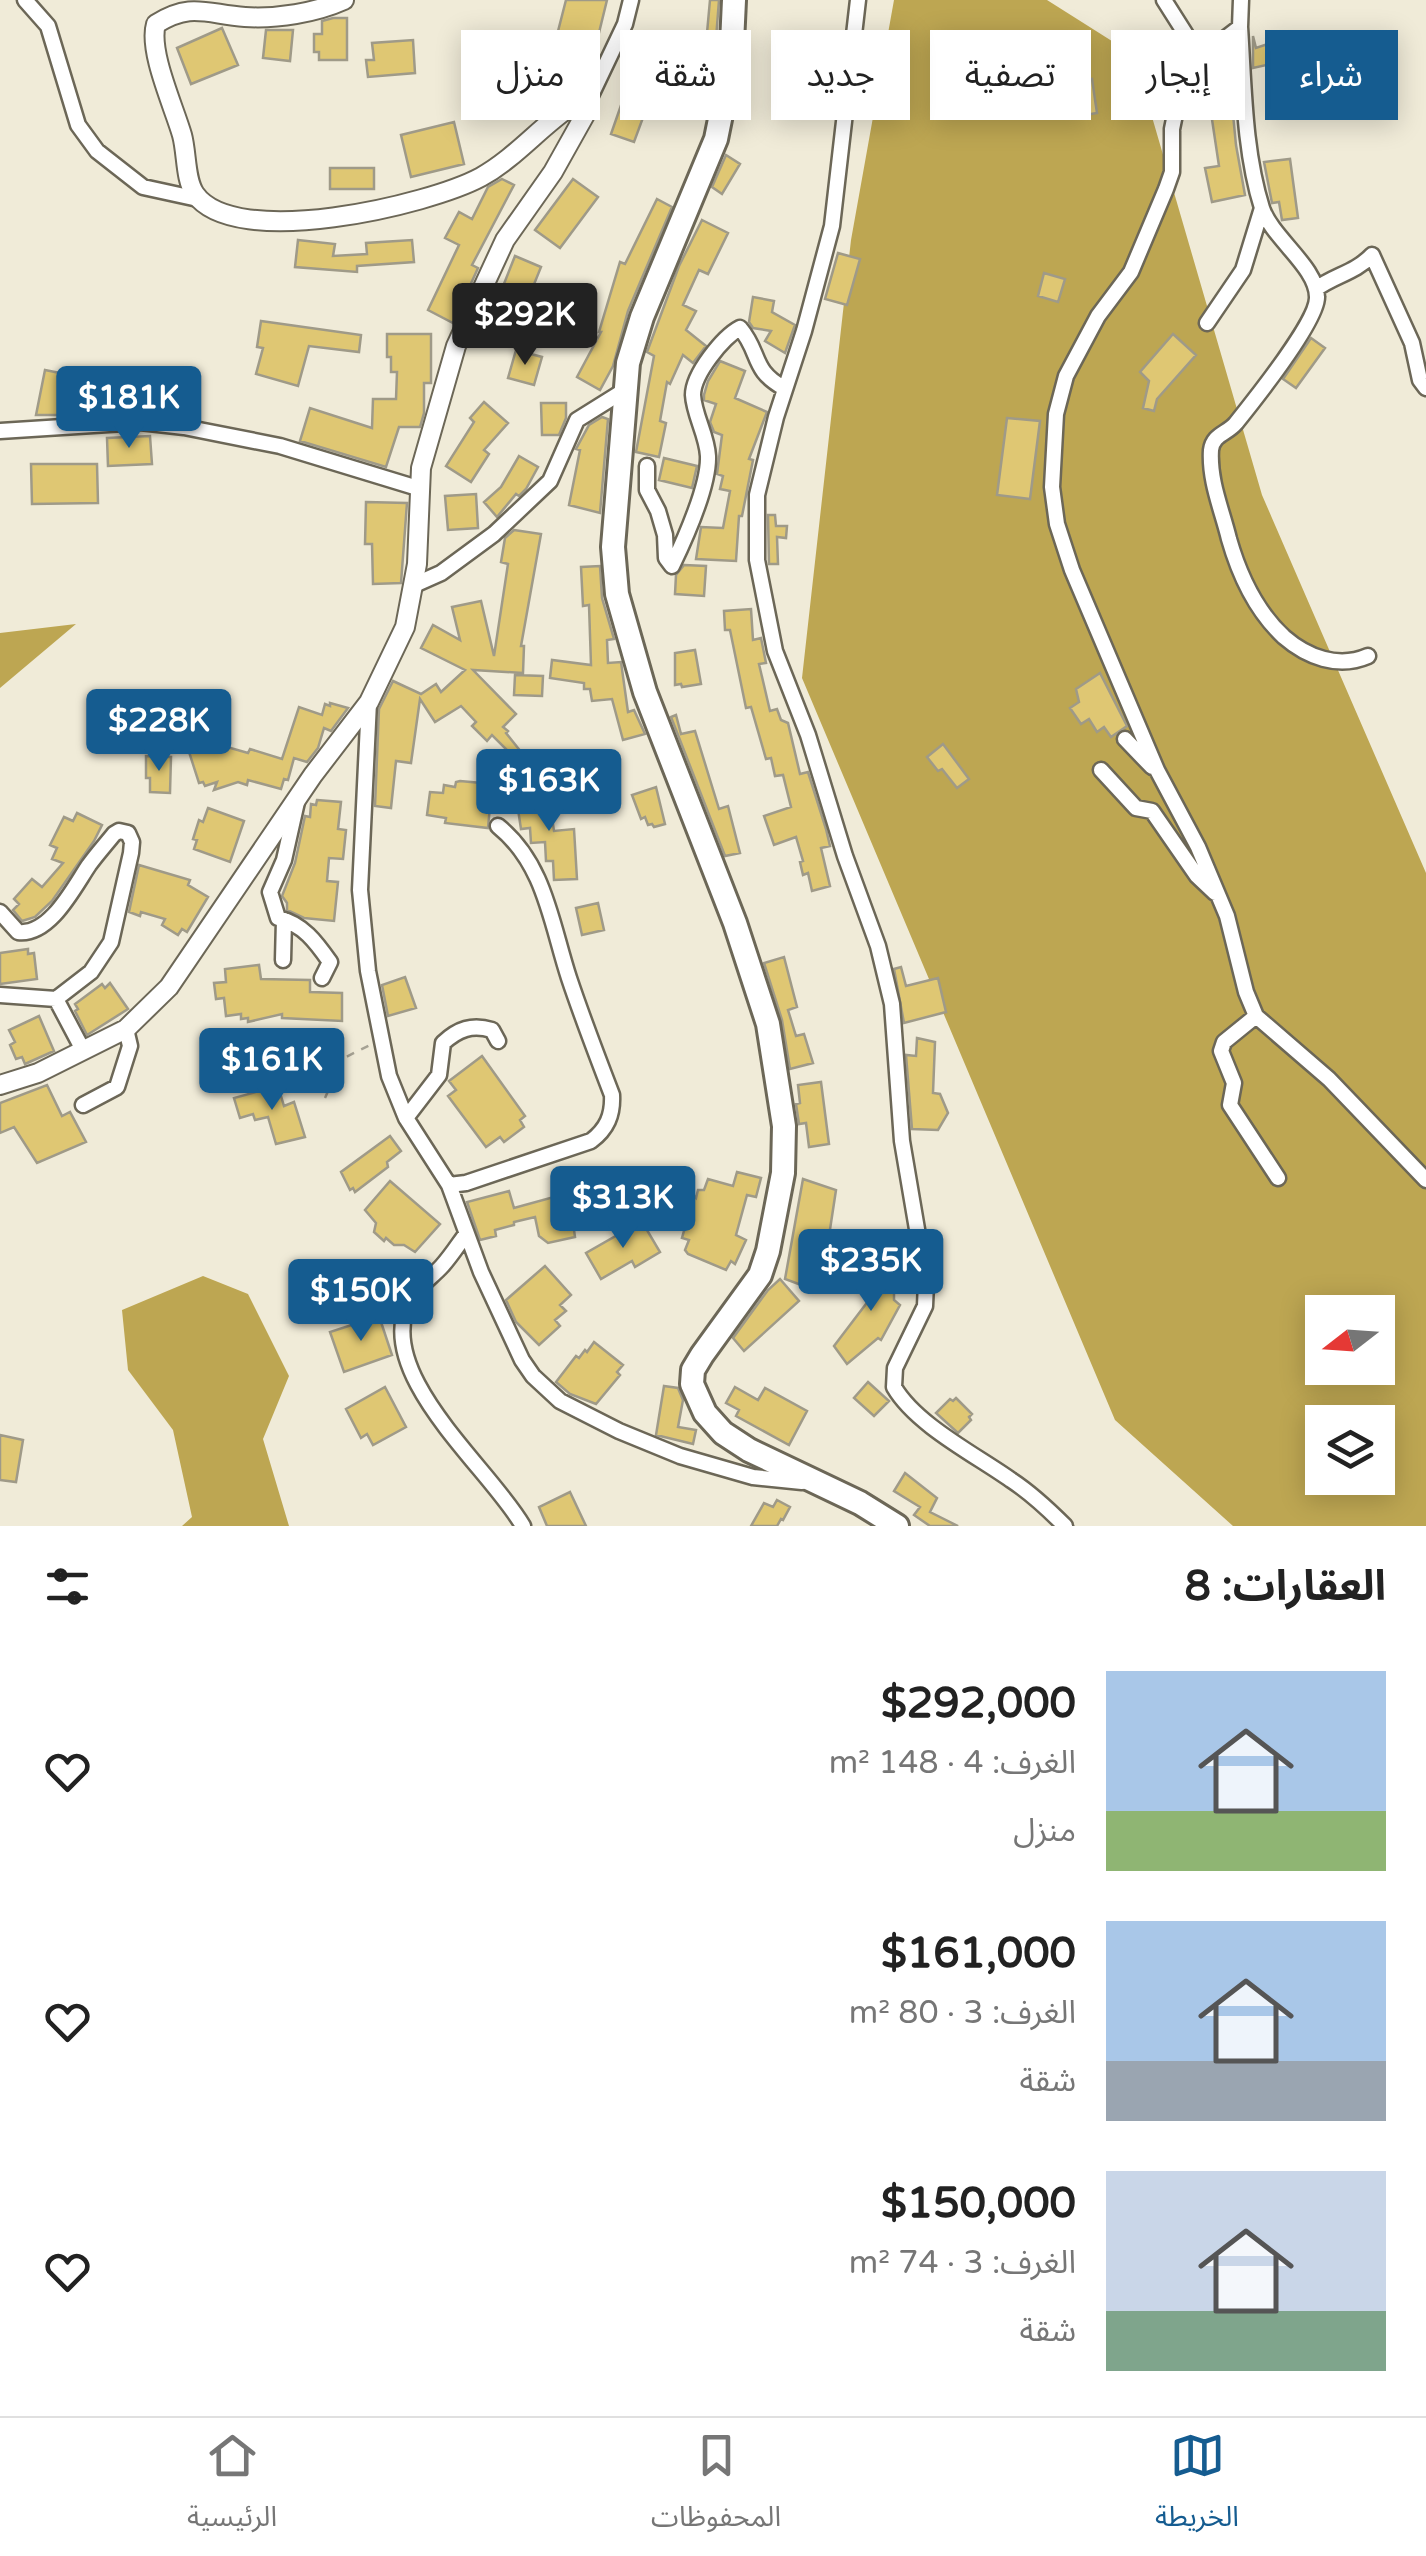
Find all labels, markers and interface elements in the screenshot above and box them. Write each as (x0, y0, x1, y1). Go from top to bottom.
chip: منزل (461, 30, 600, 120)
chip: شقة (620, 30, 751, 120)
chip: جديد (771, 30, 910, 120)
chip: تصفية (930, 30, 1091, 120)
chip: إيجار (1111, 30, 1245, 120)
chip: شراء (1265, 30, 1398, 120)
pin: $292K (455, 283, 595, 368)
text: $292K (474, 296, 576, 334)
pin: $181K (59, 366, 199, 451)
text: $181K (78, 379, 180, 417)
pin: $228K (89, 689, 229, 774)
text: $228K (108, 702, 210, 740)
pin: $163K (479, 749, 619, 834)
text: $163K (498, 762, 600, 800)
pin: $161K (202, 1028, 342, 1113)
text: $161K (221, 1041, 323, 1079)
pin: $313K (553, 1166, 693, 1251)
text: $313K (572, 1179, 674, 1217)
pin: $235K (801, 1229, 941, 1314)
text: $235K (820, 1242, 922, 1280)
pin: $150K (291, 1259, 431, 1344)
text: $150K (310, 1272, 412, 1310)
north arrow (1305, 1295, 1395, 1385)
map controls (1305, 1295, 1395, 1495)
button: layers (1305, 1405, 1395, 1495)
icon: filters (40, 1559, 95, 1614)
text: العقارات: 8 (1184, 1561, 1386, 1612)
text: $292,000 (881, 1678, 1076, 1729)
icon: home (1186, 1711, 1306, 1831)
icon: heart (40, 1744, 95, 1799)
text: الغرف: 4 · 148 m² (829, 1744, 1076, 1782)
text: منزل (1013, 1812, 1076, 1850)
text: $161,000 (881, 1928, 1076, 1979)
icon: home (1186, 1961, 1306, 2081)
icon: heart (40, 1994, 95, 2049)
text: الغرف: 3 · 80 m² (849, 1994, 1076, 2032)
text: شقة (1020, 2062, 1076, 2100)
text: $150,000 (881, 2178, 1076, 2229)
icon: home (1186, 2211, 1306, 2331)
icon: heart (40, 2244, 95, 2299)
text: الغرف: 3 · 74 m² (849, 2244, 1076, 2282)
text: شقة (1020, 2312, 1076, 2350)
tab: الرئيسية (187, 2428, 277, 2547)
tab: المحفوظات (651, 2428, 781, 2547)
tab: الخريطة (1155, 2428, 1239, 2547)

